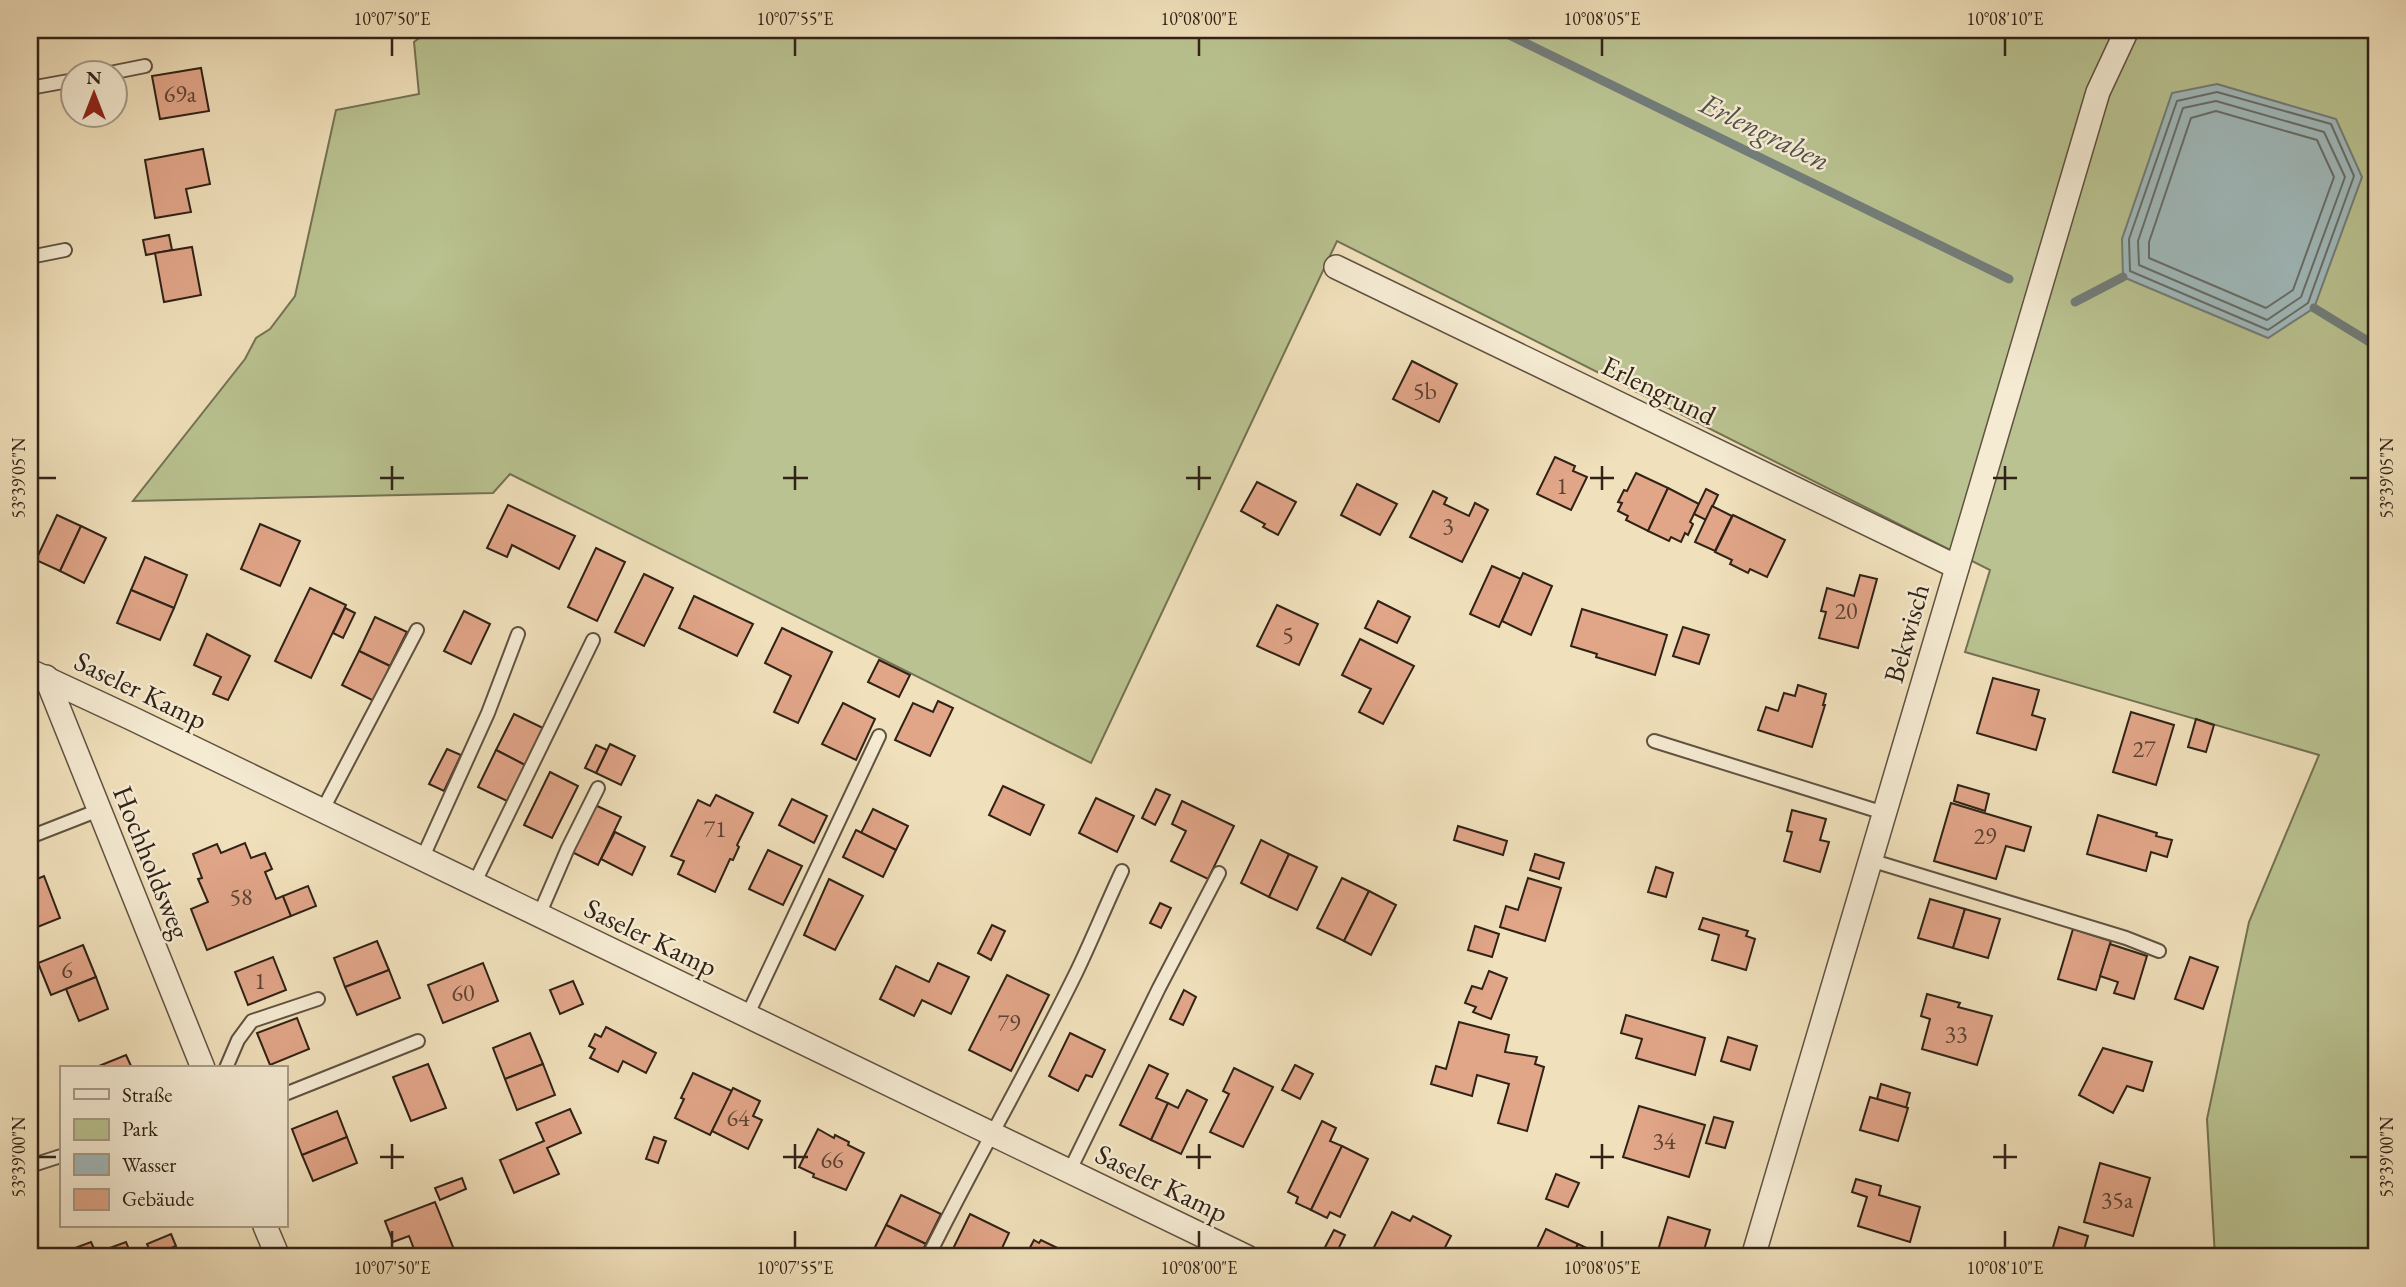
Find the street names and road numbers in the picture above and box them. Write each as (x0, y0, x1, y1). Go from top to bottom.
street label: Erlengrund (1596, 347, 1723, 433)
street label: Bekwisch (1875, 579, 1937, 687)
street label: Saseler Kamp (69, 642, 213, 738)
street label: Hochholdsweg (105, 780, 199, 944)
street label: Saseler Kamp (579, 889, 723, 985)
street label: Saseler Kamp (1090, 1135, 1234, 1231)

